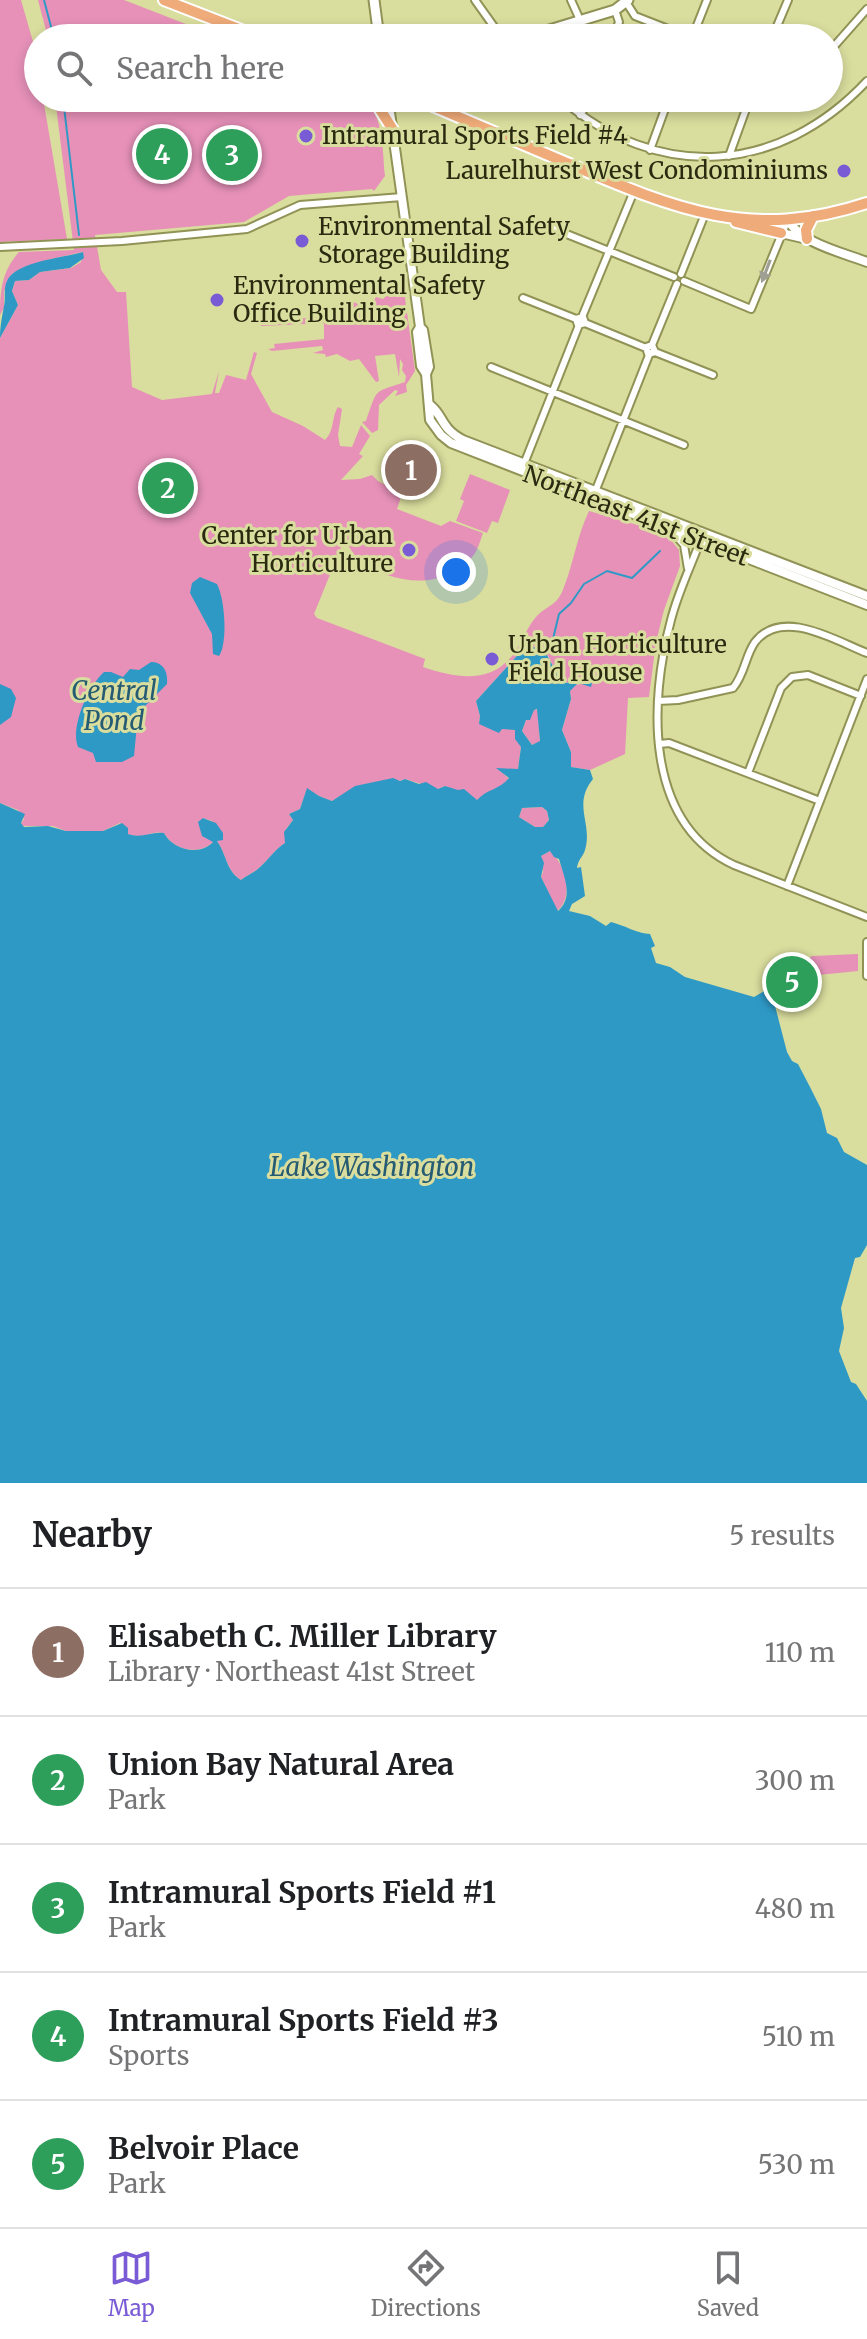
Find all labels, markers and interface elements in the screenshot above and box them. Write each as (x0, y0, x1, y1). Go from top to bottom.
search box (24, 24, 843, 112)
icon: search (52, 46, 96, 90)
text: Search here (116, 49, 284, 87)
place label: Intramural Sports Field #4 (322, 120, 628, 151)
pin: 4 (136, 124, 188, 184)
pin: 3 (206, 125, 258, 185)
marker: Intramural Sports Field #4 (297, 127, 315, 145)
place label: Laurelhurst West Condominiums (446, 155, 828, 186)
marker: Laurelhurst West Condominiums (835, 162, 853, 180)
place label: Environmental Safety Storage Building (318, 211, 570, 270)
marker: Environmental Safety Storage Building (293, 232, 311, 250)
one-way arrow (759, 259, 772, 283)
place label: Environmental Safety Office Building (233, 270, 485, 329)
marker: Environmental Safety Office Building (208, 291, 226, 309)
pin: 1 (385, 440, 437, 500)
pin: 2 (142, 458, 194, 518)
street label: Northeast 41st Street (519, 458, 754, 573)
place label: Center for Urban Horticulture (202, 520, 393, 579)
marker: Center for Urban Horticulture (400, 541, 418, 559)
your location (436, 552, 476, 592)
place label: Urban Horticulture Field House (508, 629, 727, 688)
marker: Urban Horticulture Field House (483, 650, 501, 668)
water label: Central Pond (71, 674, 157, 737)
pin: 5 (766, 952, 818, 1012)
water label: Lake Washington (270, 1150, 474, 1183)
text: Nearby (32, 1514, 152, 1556)
text: 5 results (729, 1519, 835, 1552)
text: Elisabeth C. Miller Library (108, 1617, 497, 1655)
text: 1 (52, 1636, 64, 1669)
text: 110 m (765, 1636, 835, 1669)
text: Library · Northeast 41st Street (108, 1655, 475, 1688)
text: Union Bay Natural Area (108, 1745, 454, 1783)
text: 2 (50, 1764, 66, 1797)
text: 300 m (755, 1764, 835, 1797)
text: Park (108, 1783, 166, 1816)
text: Intramural Sports Field #1 (108, 1873, 496, 1911)
text: 3 (51, 1892, 65, 1925)
text: 480 m (755, 1892, 835, 1925)
text: Park (108, 1911, 166, 1944)
text: Intramural Sports Field #3 (108, 2001, 499, 2039)
text: 4 (50, 2020, 66, 2053)
text: 510 m (762, 2020, 835, 2053)
text: Sports (108, 2039, 190, 2072)
text: Belvoir Place (108, 2129, 299, 2167)
text: 5 (50, 2148, 66, 2181)
text: 530 m (758, 2148, 835, 2181)
text: Park (108, 2167, 166, 2200)
tab: Map (108, 2246, 155, 2322)
tab: Directions (371, 2246, 481, 2322)
tab: Saved (697, 2246, 759, 2322)

